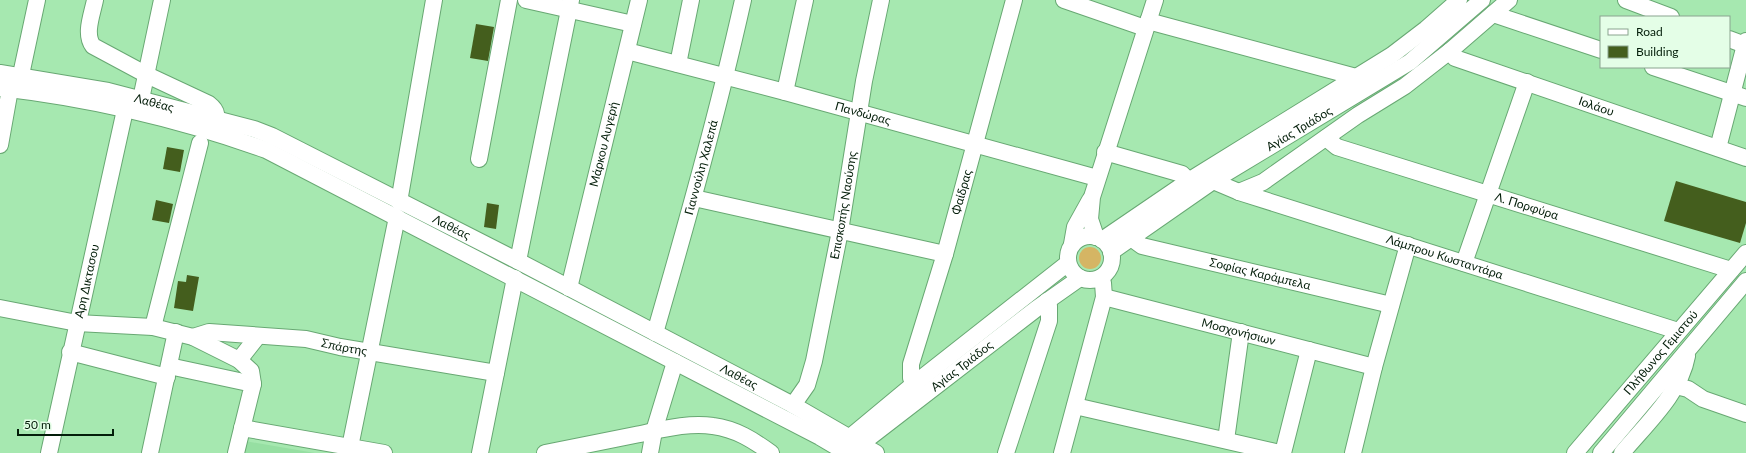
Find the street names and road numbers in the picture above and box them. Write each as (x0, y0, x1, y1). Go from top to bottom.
street label: Λαθέας (133, 90, 176, 115)
street label: Ιολάου (1577, 93, 1616, 119)
street label: Πανδώρας (833, 98, 893, 128)
street label: Μάρκου Αυγερή (586, 100, 621, 188)
street label: Αγίας Τριάδος (1263, 103, 1335, 154)
street label: Γιαννούλη Χαλεπά (681, 117, 721, 217)
street label: Επισκοπής Ναούσης (827, 150, 860, 261)
street label: Φαίδρας (948, 167, 975, 216)
street label: Λ. Πορφύρα (1493, 189, 1561, 223)
street label: Λαθέας (430, 211, 473, 243)
street label: Λάμπρου Κωσταντάρα (1385, 231, 1506, 282)
street label: Αρη Δικτασου (71, 243, 102, 319)
street label: Σοφίας Καράμπελα (1208, 254, 1313, 293)
street label: Πλήθωνος Γεμιστού (1620, 307, 1701, 398)
street label: Μοσχονήσιων (1200, 315, 1277, 348)
street label: Σπάρτης (320, 335, 369, 358)
street label: Αγίας Τριάδος (928, 337, 996, 394)
street label: Λαθέας (718, 360, 761, 392)

